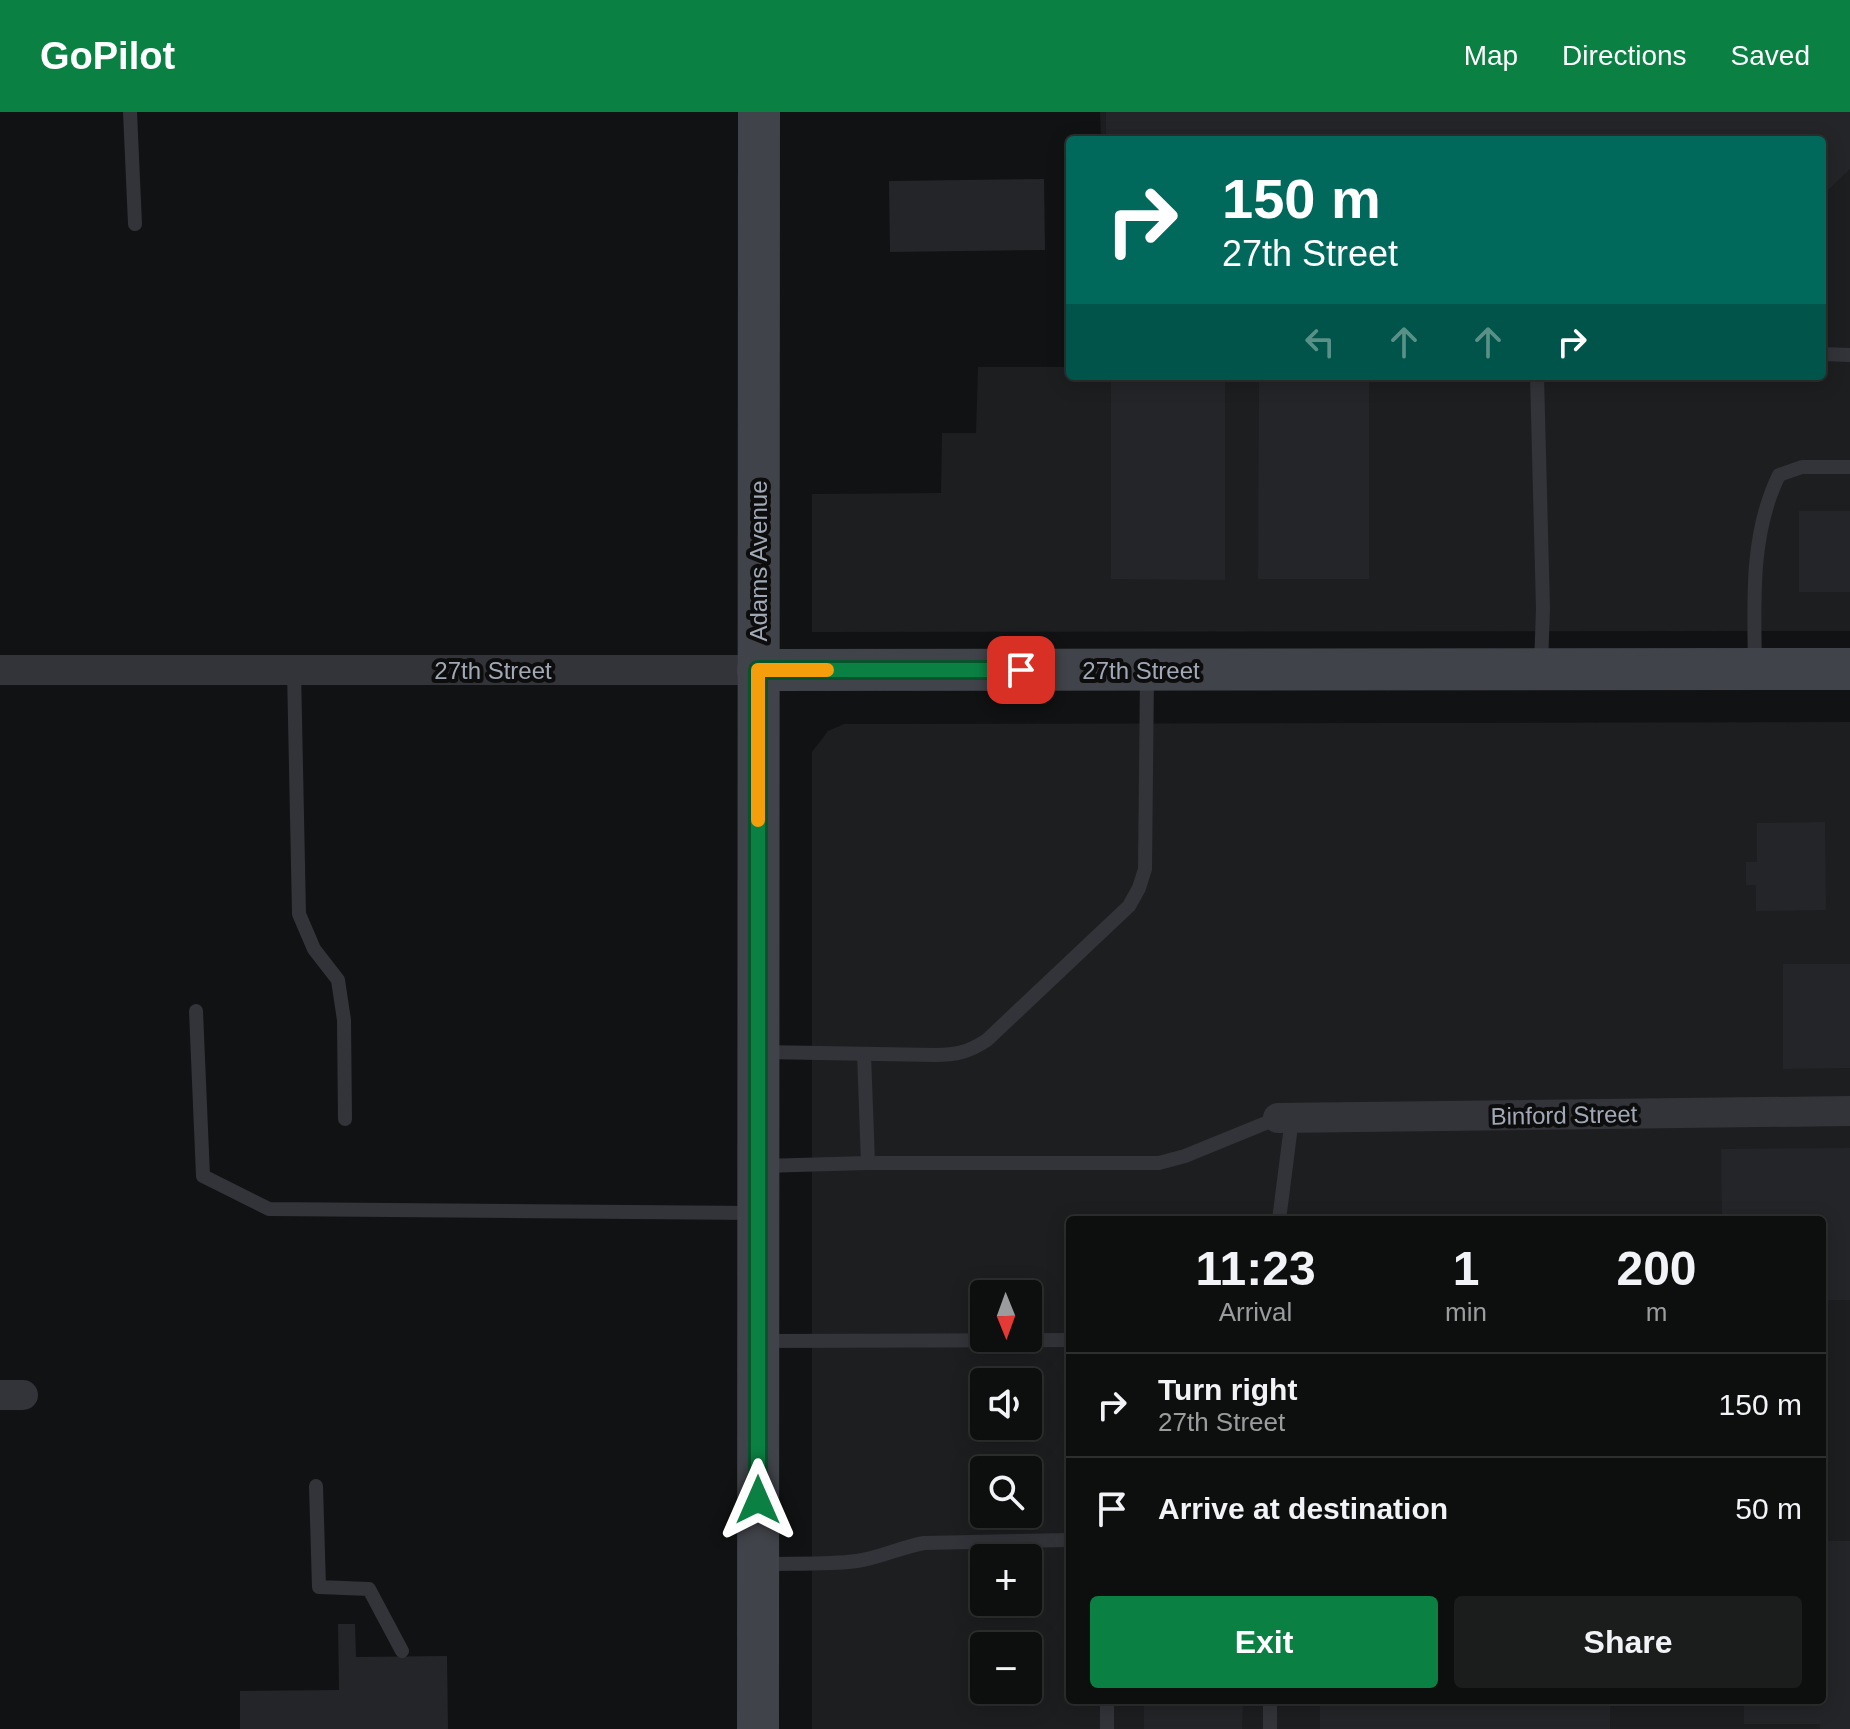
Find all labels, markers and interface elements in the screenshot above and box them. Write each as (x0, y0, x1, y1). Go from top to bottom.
text: GoPilot (40, 35, 175, 77)
text: Map (1464, 40, 1518, 71)
text: Directions (1562, 40, 1687, 71)
text: Saved (1731, 40, 1810, 71)
text: 150 m (1222, 167, 1381, 230)
icon: right (1090, 168, 1194, 272)
text: 27th Street (1222, 233, 1398, 274)
icon: left (1298, 320, 1342, 364)
icon: ahead (1382, 320, 1426, 364)
icon: ahead (1466, 320, 1510, 364)
icon: right (1550, 320, 1594, 364)
street label: Adams Avenue (745, 480, 772, 642)
pin (987, 636, 1055, 704)
icon: arrive (999, 648, 1043, 692)
street label: 27th Street (434, 657, 552, 684)
street label: 27th Street (1082, 657, 1200, 684)
street label: Binford Street (1490, 1100, 1638, 1130)
text: 11:23 (1195, 1242, 1316, 1295)
text: 1 (1453, 1242, 1479, 1295)
text: 200 (1616, 1242, 1697, 1295)
north arrow (970, 1280, 1042, 1352)
map controls (970, 1280, 1042, 1704)
text: Arrival (1219, 1297, 1292, 1327)
text: min (1445, 1297, 1487, 1327)
text: m (1646, 1297, 1667, 1327)
button: sound (970, 1368, 1042, 1440)
text: Turn right (1158, 1373, 1297, 1406)
icon: right (1090, 1383, 1134, 1427)
text: 150 m (1719, 1388, 1802, 1421)
text: 27th Street (1158, 1407, 1285, 1437)
button: search (970, 1456, 1042, 1528)
position arrow (716, 1458, 800, 1542)
icon: arrive (1090, 1487, 1134, 1531)
text: Arrive at destination (1158, 1492, 1448, 1525)
text: 50 m (1735, 1492, 1802, 1525)
button: + (970, 1544, 1042, 1616)
button: Exit (1090, 1596, 1438, 1688)
button: Share (1454, 1596, 1802, 1688)
button: − (970, 1632, 1042, 1704)

